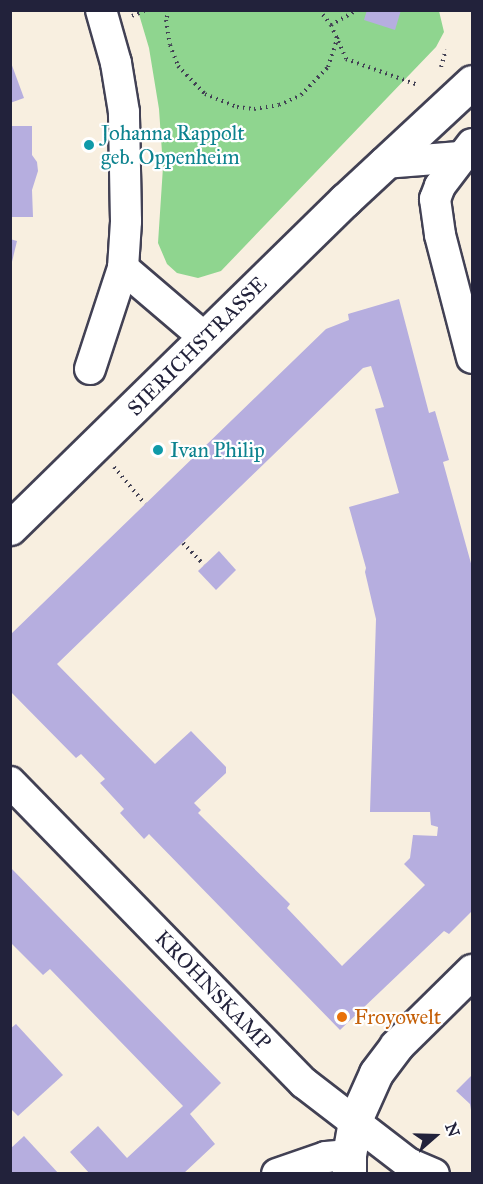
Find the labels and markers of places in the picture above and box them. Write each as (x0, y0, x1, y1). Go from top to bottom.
place label: Johanna Rappolt geb. Oppenheim (101, 120, 245, 170)
marker: Johanna Rappolt geb. Oppenheim (82, 138, 96, 152)
place label: Ivan Philip (170, 437, 265, 463)
marker: Ivan Philip (151, 443, 165, 457)
place label: Froyowelt (354, 1004, 441, 1030)
marker: Froyowelt (335, 1010, 349, 1024)

